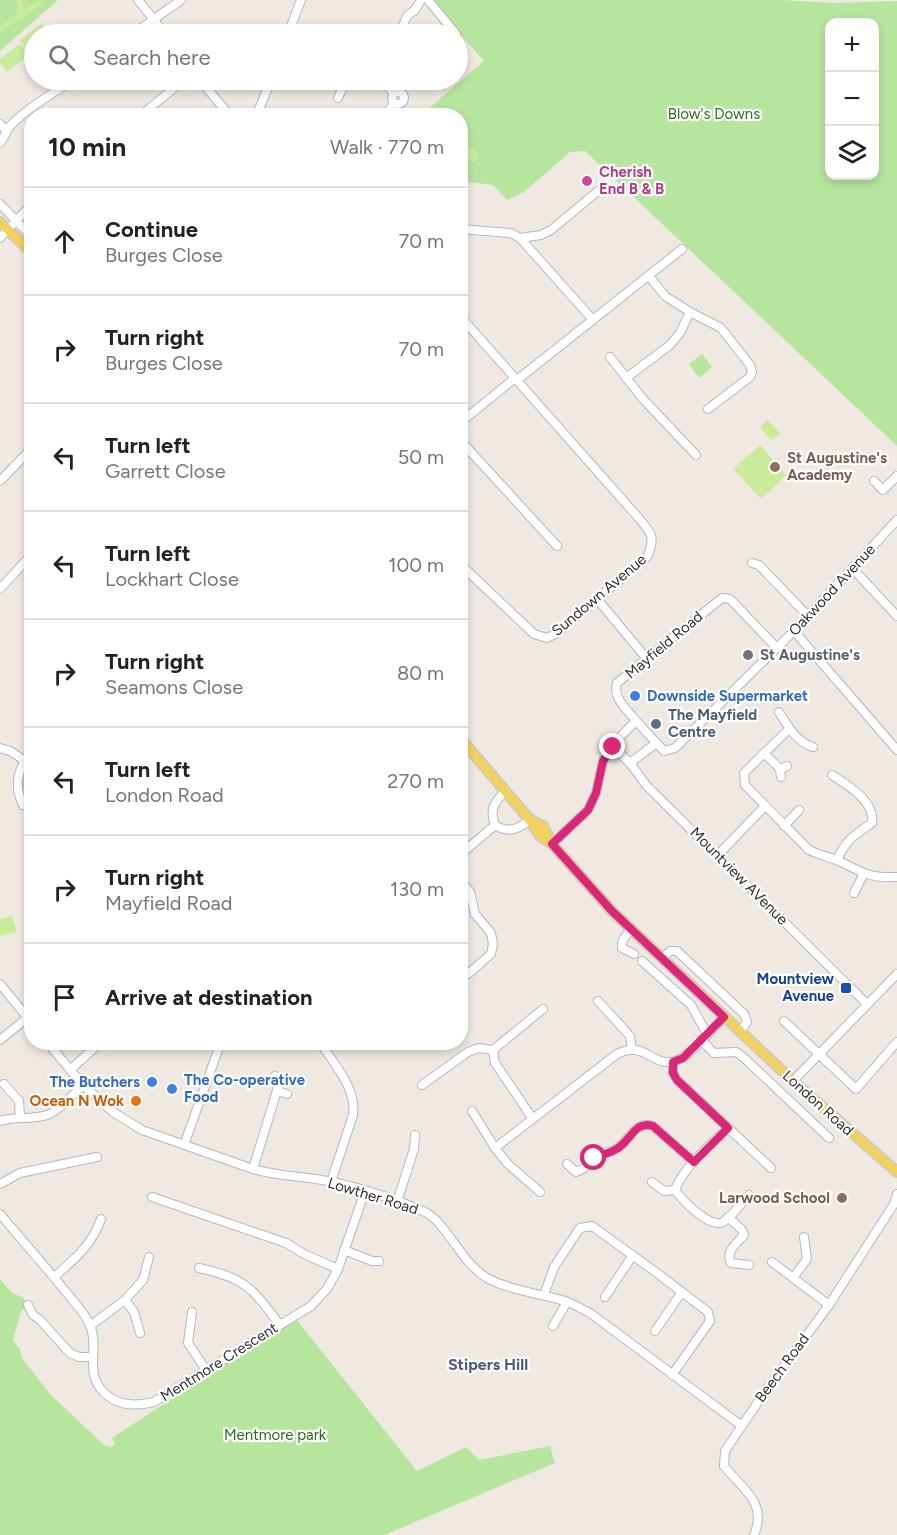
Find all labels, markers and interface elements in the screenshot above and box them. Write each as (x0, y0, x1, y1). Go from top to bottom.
map controls (825, 18, 879, 180)
button: + (825, 18, 879, 72)
search box (24, 24, 468, 90)
icon: search (45, 41, 78, 74)
text: Search here (93, 44, 211, 71)
button: − (825, 72, 879, 126)
park label: Blow's Downs (668, 105, 760, 123)
button: layers (825, 126, 879, 180)
text: 10 min (48, 131, 126, 163)
text: Walk · 770 m (330, 135, 444, 159)
place label: Cherish End B & B (599, 163, 664, 198)
marker: Cherish End B & B (580, 174, 594, 188)
text: Continue (105, 216, 198, 243)
icon: ahead (48, 225, 81, 258)
text: 70 m (398, 229, 444, 253)
text: Burges Close (105, 243, 223, 267)
text: Turn right (105, 324, 204, 351)
icon: right (48, 333, 81, 366)
text: 70 m (398, 337, 444, 361)
text: Burges Close (105, 351, 223, 375)
text: Turn left (105, 432, 191, 459)
icon: left (48, 441, 81, 474)
text: 50 m (398, 445, 444, 469)
place label: St Augustine's Academy (787, 449, 887, 484)
text: Garrett Close (105, 459, 226, 483)
marker: St Augustine's Academy (768, 460, 782, 474)
text: Turn left (105, 540, 191, 567)
street label: Oakwood Avenue (785, 540, 879, 640)
icon: left (48, 549, 81, 582)
street label: Sundown Avenue (548, 550, 650, 640)
text: 100 m (388, 553, 444, 577)
text: Lockhart Close (105, 567, 239, 591)
street label: Mayfield Road (622, 607, 706, 683)
place label: St Augustine's (760, 646, 860, 664)
text: Turn right (105, 648, 204, 675)
marker: St Augustine's (741, 648, 755, 662)
icon: right (48, 657, 81, 690)
text: 80 m (397, 661, 444, 685)
text: Seamons Close (105, 675, 243, 699)
place label: Downside Supermarket (647, 687, 808, 705)
marker: Downside Supermarket (628, 689, 642, 703)
place label: The Mayfield Centre (668, 706, 757, 741)
marker: The Mayfield Centre (649, 717, 663, 731)
route end (599, 733, 625, 759)
text: Turn left (105, 756, 191, 783)
icon: left (48, 765, 81, 798)
text: 270 m (387, 769, 444, 793)
text: London Road (105, 783, 224, 807)
street label: Mountview AVenue (686, 823, 792, 929)
text: Turn right (105, 864, 204, 891)
icon: right (48, 873, 81, 906)
text: 130 m (390, 877, 444, 901)
text: Mayfield Road (105, 891, 233, 915)
place label: Mountview Avenue (757, 970, 835, 1005)
icon: arrive (48, 981, 81, 1014)
marker: Mountview Avenue (839, 981, 853, 995)
text: Arrive at destination (105, 984, 313, 1011)
street label: London Road (779, 1067, 857, 1139)
place label: The Co-operative Food (184, 1071, 306, 1106)
place label: The Butchers (49, 1073, 140, 1091)
marker: The Butchers (145, 1075, 159, 1089)
marker: The Co-operative Food (165, 1082, 179, 1096)
place label: Ocean N Wok (30, 1092, 124, 1110)
marker: Ocean N Wok (129, 1094, 143, 1108)
route start (580, 1144, 606, 1170)
street label: Lowther Road (326, 1174, 420, 1218)
place label: Larwood School (719, 1189, 830, 1207)
marker: Larwood School (835, 1191, 849, 1205)
street label: Mentmore Crescent (157, 1318, 281, 1405)
street label: Beech Road (751, 1330, 813, 1406)
district label: Stipers Hill (448, 1355, 528, 1374)
park label: Mentmore park (224, 1426, 327, 1444)

